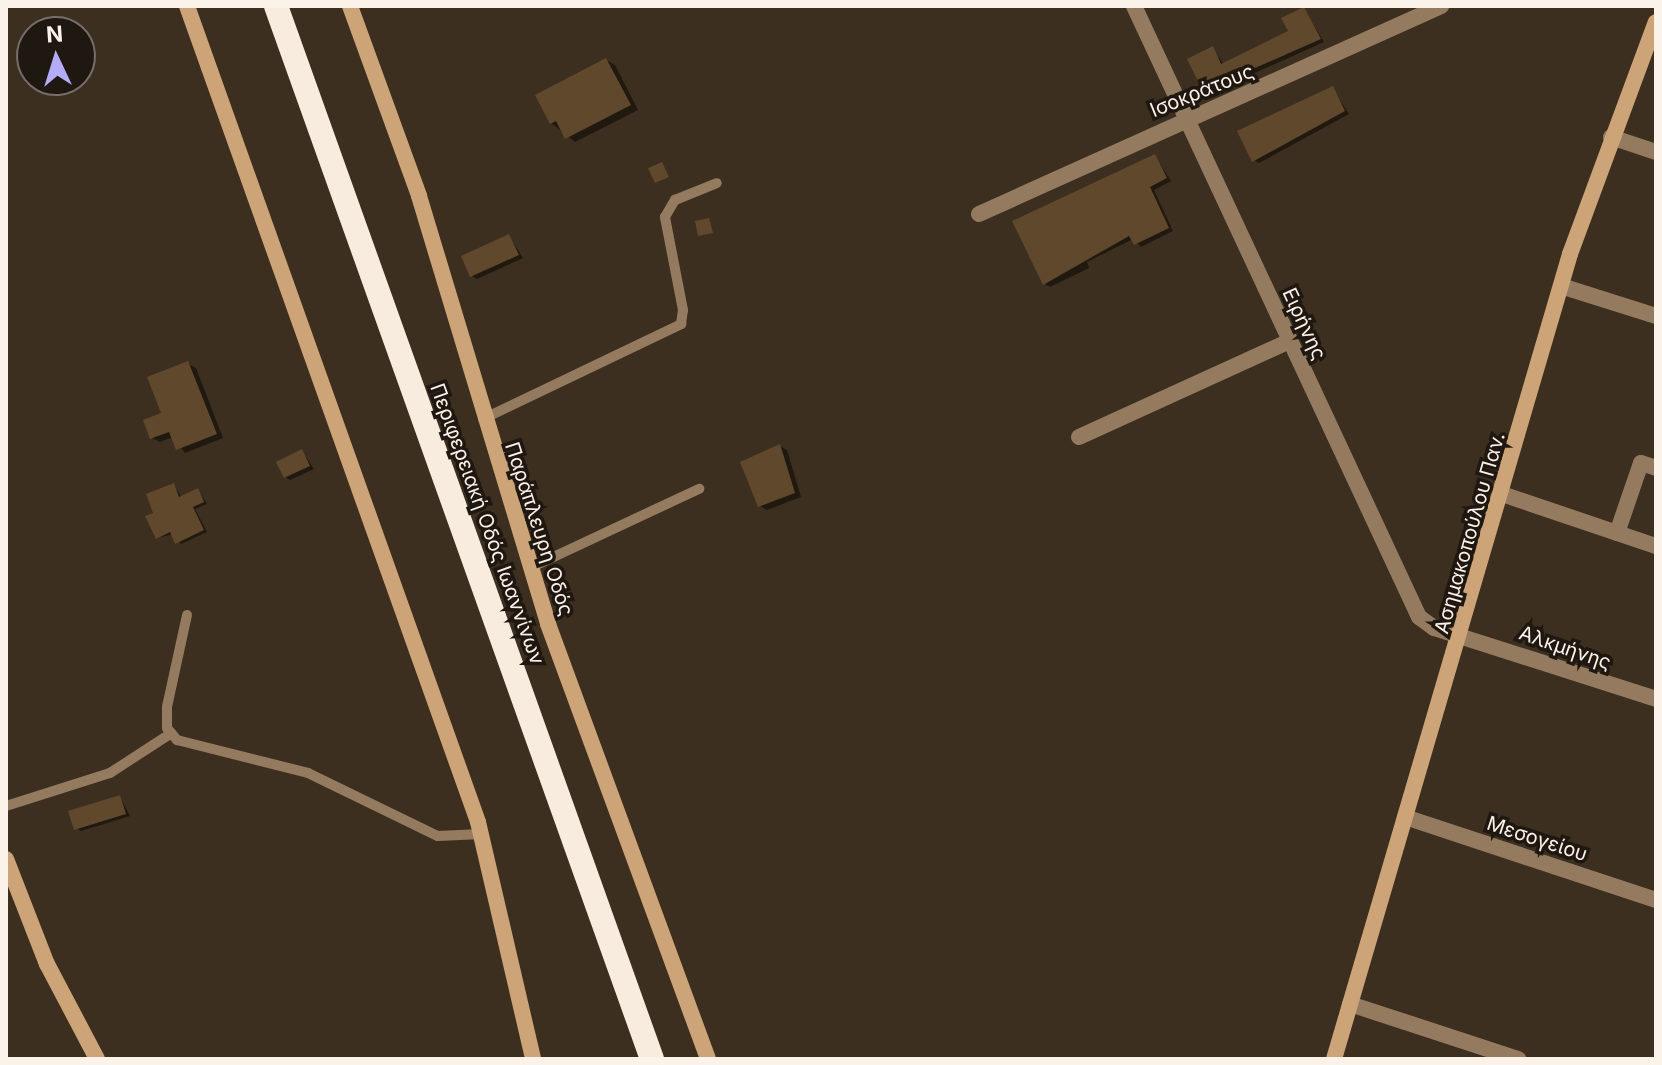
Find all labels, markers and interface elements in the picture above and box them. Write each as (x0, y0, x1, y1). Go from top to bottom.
north arrow (16, 16, 96, 96)
text: N (45, 20, 64, 48)
street label: Ισοκράτους (1147, 59, 1257, 123)
street label: Ειρήνης (1277, 284, 1331, 364)
street label: Περιφερειακή Οδός Ιωαννίνων (425, 380, 549, 668)
street label: Ασημακοπούλου Παν. (1430, 430, 1510, 636)
street label: Παράπλευρη Οδός (500, 439, 578, 619)
street label: Αλκμήνης (1516, 621, 1614, 675)
street label: Μεσογείου (1484, 811, 1590, 867)

